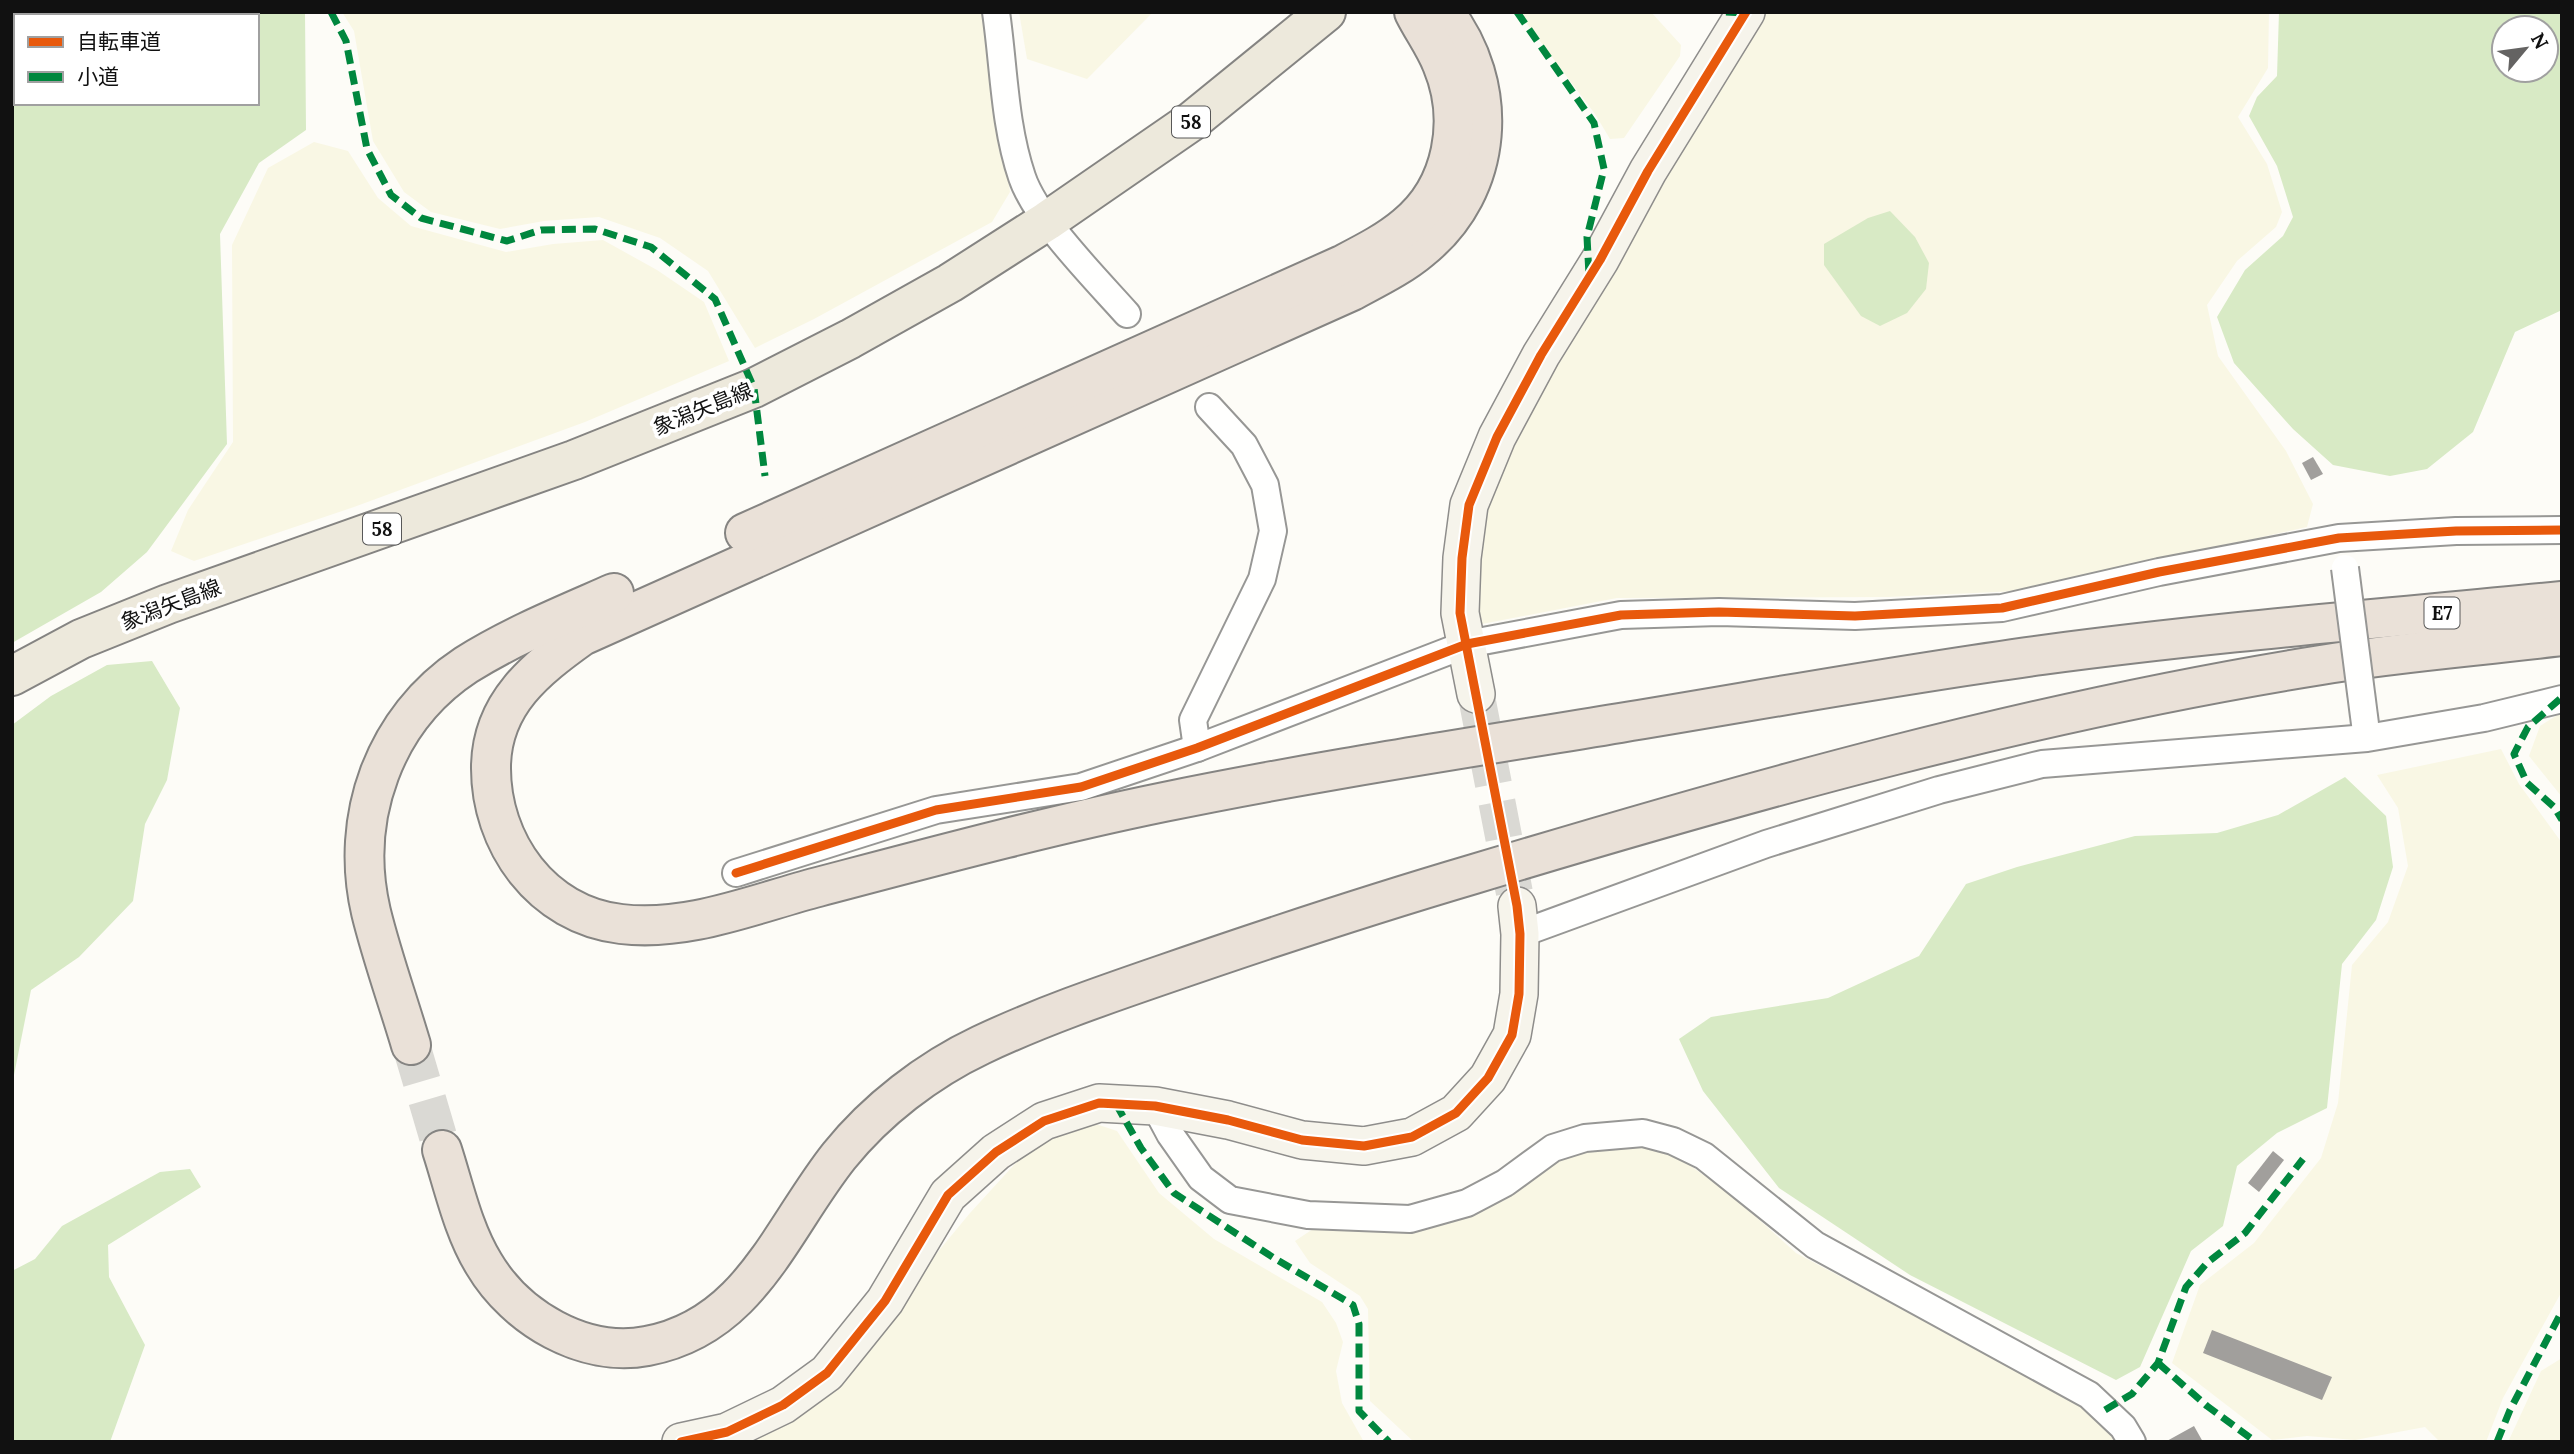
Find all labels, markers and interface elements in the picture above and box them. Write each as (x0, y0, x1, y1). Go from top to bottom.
legend (14, 14, 259, 105)
north arrow (2490, 14, 2560, 84)
text: 自転車道 (77, 28, 161, 55)
text: N (2526, 29, 2554, 53)
text: 小道 (77, 63, 119, 90)
road number: 58 (1172, 106, 1210, 138)
street label: 象潟矢島線 (649, 376, 757, 441)
road number: 58 (363, 514, 401, 544)
street label: 象潟矢島線 (117, 573, 225, 636)
road number: E7 (2424, 598, 2460, 628)

